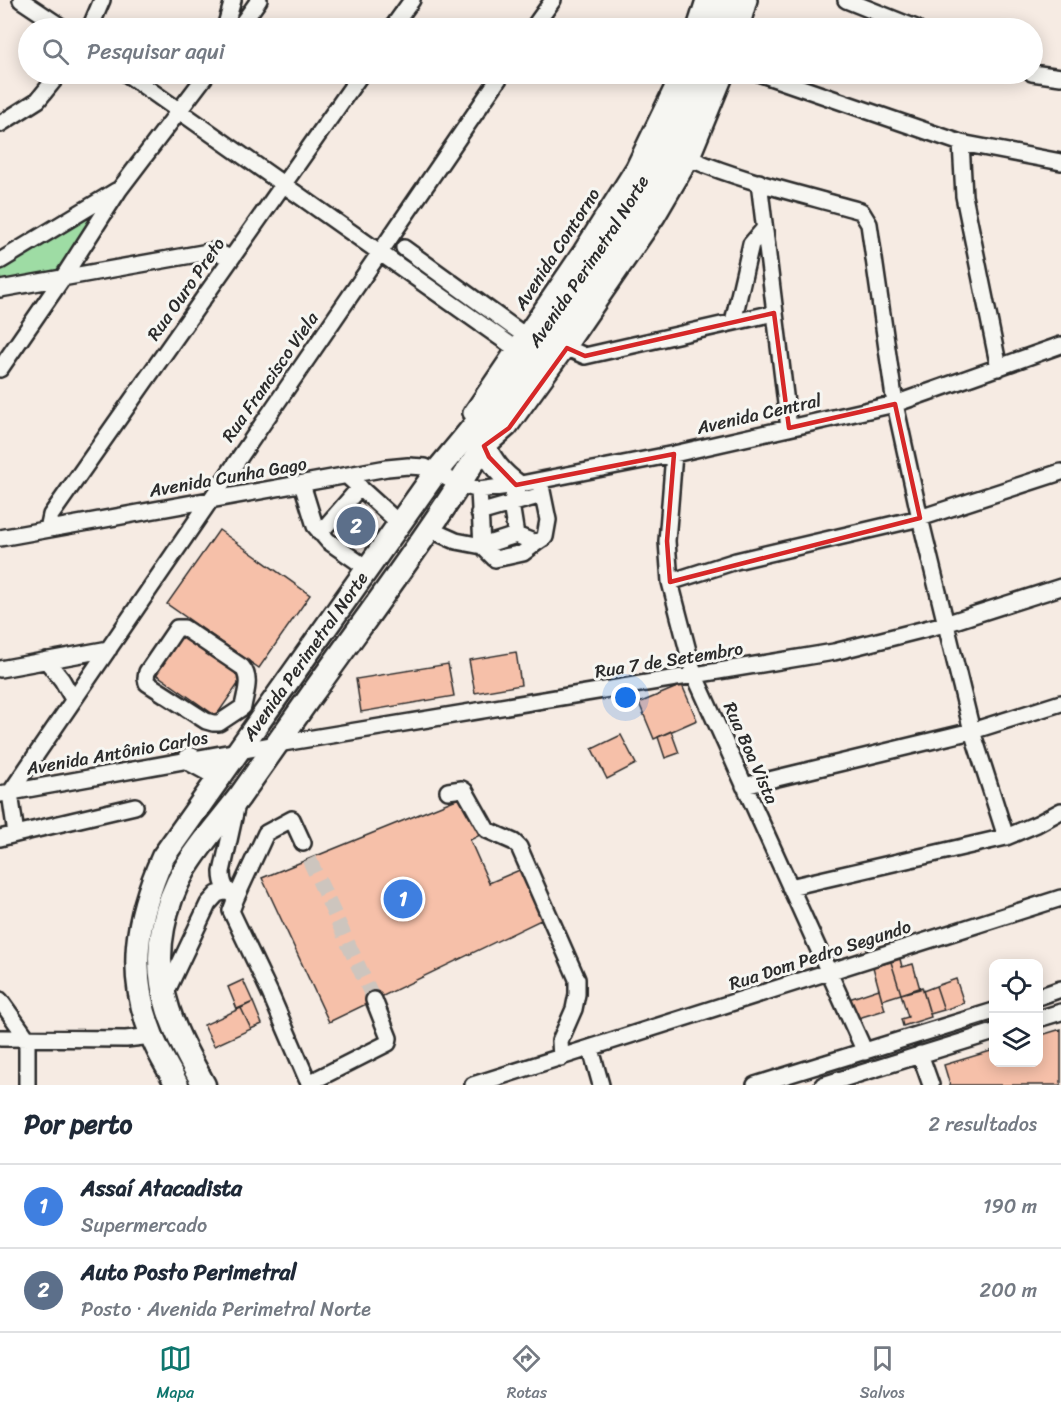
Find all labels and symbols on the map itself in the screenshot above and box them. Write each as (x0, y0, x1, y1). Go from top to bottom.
street label: Avenida Perimetral Norte (519, 169, 658, 355)
street label: Avenida Contorno (505, 181, 609, 317)
street label: Rua Ouro Preto (138, 230, 234, 348)
street label: Rua Francisco Viela (213, 304, 328, 449)
street label: Avenida Central (693, 384, 825, 444)
street label: Avenida Cunha Gago (146, 447, 309, 507)
pin: 2 (336, 504, 376, 548)
street label: Avenida Perimetral Norte (233, 564, 377, 748)
street label: Rua 7 de Setembro (593, 632, 746, 688)
your location (611, 683, 640, 712)
street label: Rua Boa Vista (714, 697, 788, 809)
street label: Avenida Antônio Carlos (23, 721, 211, 785)
pin: 1 (384, 876, 422, 922)
street label: Rua Dom Pedro Segundo (725, 910, 915, 1000)

